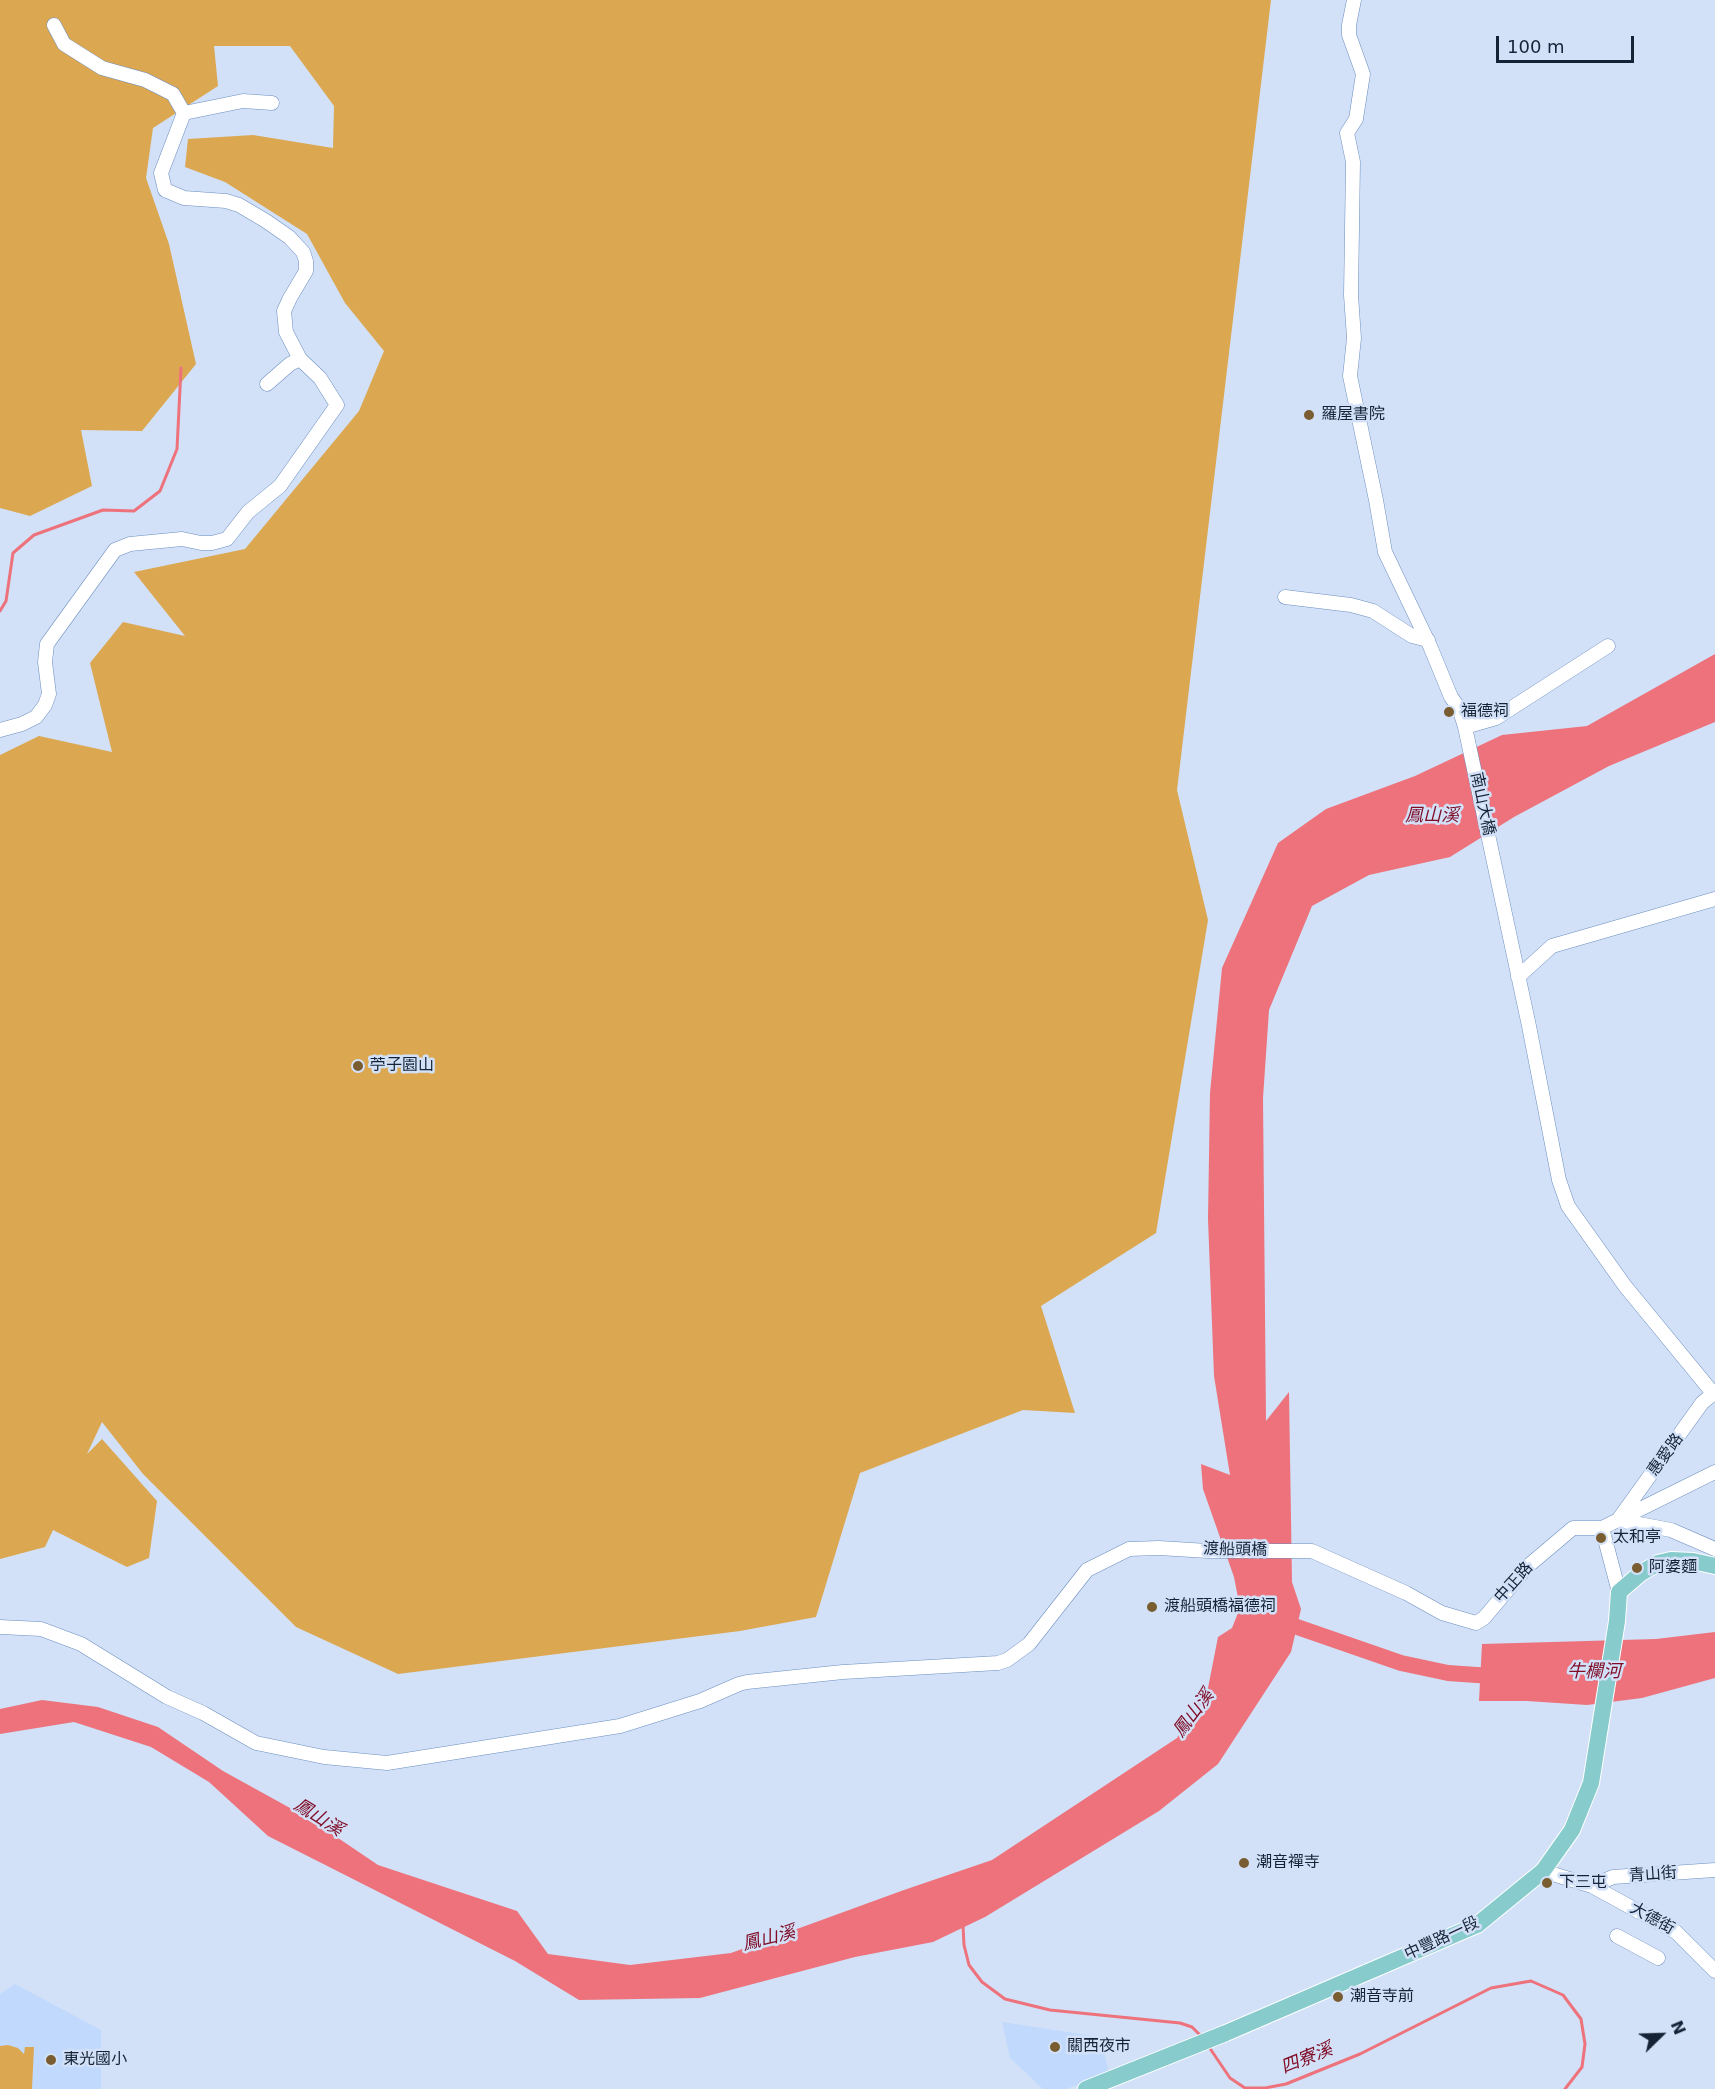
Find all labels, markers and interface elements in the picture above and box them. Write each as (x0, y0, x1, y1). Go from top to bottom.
scale bar (1499, 24, 1637, 62)
text: 100 m (1507, 36, 1565, 57)
place label: 羅屋書院 (1321, 405, 1385, 425)
marker: 羅屋書院 (1302, 408, 1316, 422)
place label: 福德祠 (1461, 702, 1509, 722)
marker: 福德祠 (1442, 705, 1456, 719)
street label: 南山大橋 (1466, 771, 1498, 837)
water label: 鳳山溪 (1405, 805, 1459, 827)
place label: 苧子園山 (370, 1056, 434, 1076)
marker: 苧子園山 (351, 1059, 365, 1073)
street label: 惠愛路 (1644, 1430, 1688, 1480)
place label: 太和亭 (1613, 1528, 1661, 1548)
marker: 太和亭 (1594, 1531, 1608, 1545)
street label: 渡船頭橋 (1203, 1540, 1267, 1560)
place label: 阿婆麵 (1649, 1558, 1697, 1578)
street label: 中正路 (1491, 1559, 1537, 1607)
marker: 阿婆麵 (1630, 1561, 1644, 1575)
place label: 渡船頭橋福德祠 (1164, 1597, 1276, 1617)
marker: 渡船頭橋福德祠 (1145, 1600, 1159, 1614)
water label: 牛欄河 (1567, 1661, 1621, 1683)
water label: 鳳山溪 (1169, 1686, 1219, 1742)
water label: 鳳山溪 (289, 1795, 347, 1841)
place label: 潮音禪寺 (1256, 1853, 1320, 1873)
marker: 潮音禪寺 (1237, 1856, 1251, 1870)
street label: 青山街 (1628, 1864, 1678, 1886)
place label: 下三屯 (1559, 1873, 1607, 1893)
marker: 下三屯 (1540, 1876, 1554, 1890)
street label: 大德街 (1626, 1899, 1678, 1939)
street label: 中豐路一段 (1402, 1913, 1482, 1965)
water label: 鳳山溪 (740, 1922, 798, 1956)
place label: 潮音寺前 (1350, 1987, 1414, 2007)
marker: 潮音寺前 (1331, 1990, 1345, 2004)
north arrow (1631, 2005, 1691, 2065)
text: N (1667, 2018, 1689, 2038)
place label: 關西夜市 (1067, 2037, 1131, 2057)
water label: 四寮溪 (1278, 2039, 1336, 2079)
marker: 關西夜市 (1048, 2040, 1062, 2054)
place label: 東光國小 (63, 2050, 127, 2070)
marker: 東光國小 (44, 2053, 58, 2067)

